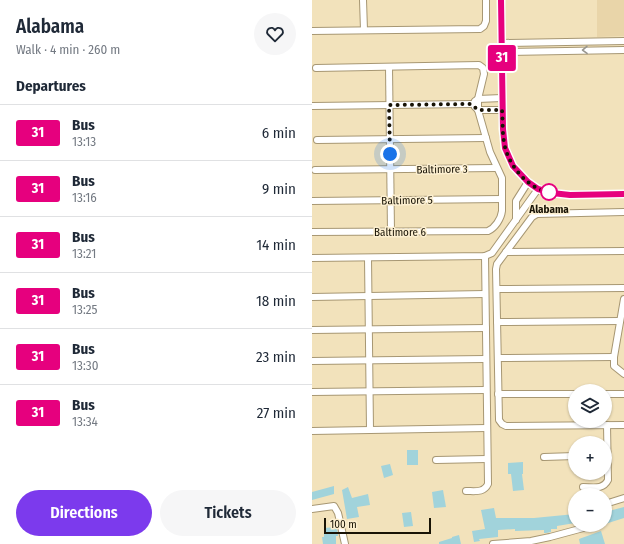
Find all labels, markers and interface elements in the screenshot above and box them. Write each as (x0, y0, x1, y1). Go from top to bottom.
button: heart (254, 13, 296, 55)
text: Alabama (16, 15, 84, 38)
text: Walk · 4 min · 260 m (16, 42, 120, 57)
line badge: 31 (484, 45, 520, 71)
one-way arrow (582, 46, 588, 55)
text: 31 (496, 49, 508, 66)
text: Departures (16, 77, 86, 95)
text: Bus (72, 116, 95, 134)
text: 31 (32, 124, 44, 141)
text: 6 min (262, 124, 296, 142)
text: 13:13 (72, 134, 96, 149)
your location (380, 144, 400, 164)
street label: Baltimore 3 (416, 163, 468, 176)
text: Bus (72, 172, 95, 190)
text: 31 (32, 180, 44, 197)
text: 9 min (262, 180, 296, 198)
marker: Alabama (540, 183, 558, 201)
text: 13:16 (72, 190, 97, 205)
street label: Baltimore 5 (381, 194, 433, 207)
place label: Alabama (528, 203, 569, 216)
street label: Baltimore 6 (374, 226, 426, 239)
text: Bus (72, 228, 95, 246)
text: 31 (32, 236, 44, 253)
text: 14 min (256, 236, 296, 254)
text: 13:21 (72, 246, 96, 261)
text: Bus (72, 284, 95, 302)
text: 31 (32, 292, 44, 309)
text: 18 min (256, 292, 296, 310)
text: 13:25 (72, 302, 97, 317)
text: Bus (72, 340, 95, 358)
text: 31 (32, 348, 44, 365)
text: 23 min (256, 348, 296, 366)
text: 13:30 (72, 358, 98, 373)
map controls (568, 384, 612, 532)
button: layers (568, 384, 612, 428)
text: Bus (72, 396, 95, 414)
text: 31 (32, 404, 44, 421)
text: 27 min (257, 404, 296, 422)
text: 13:34 (72, 414, 98, 429)
button: + (568, 436, 612, 480)
button: − (568, 488, 612, 532)
button: Directions (16, 490, 152, 536)
button: Tickets (160, 490, 296, 536)
scale bar (324, 516, 431, 535)
text: 100 m (330, 518, 357, 531)

